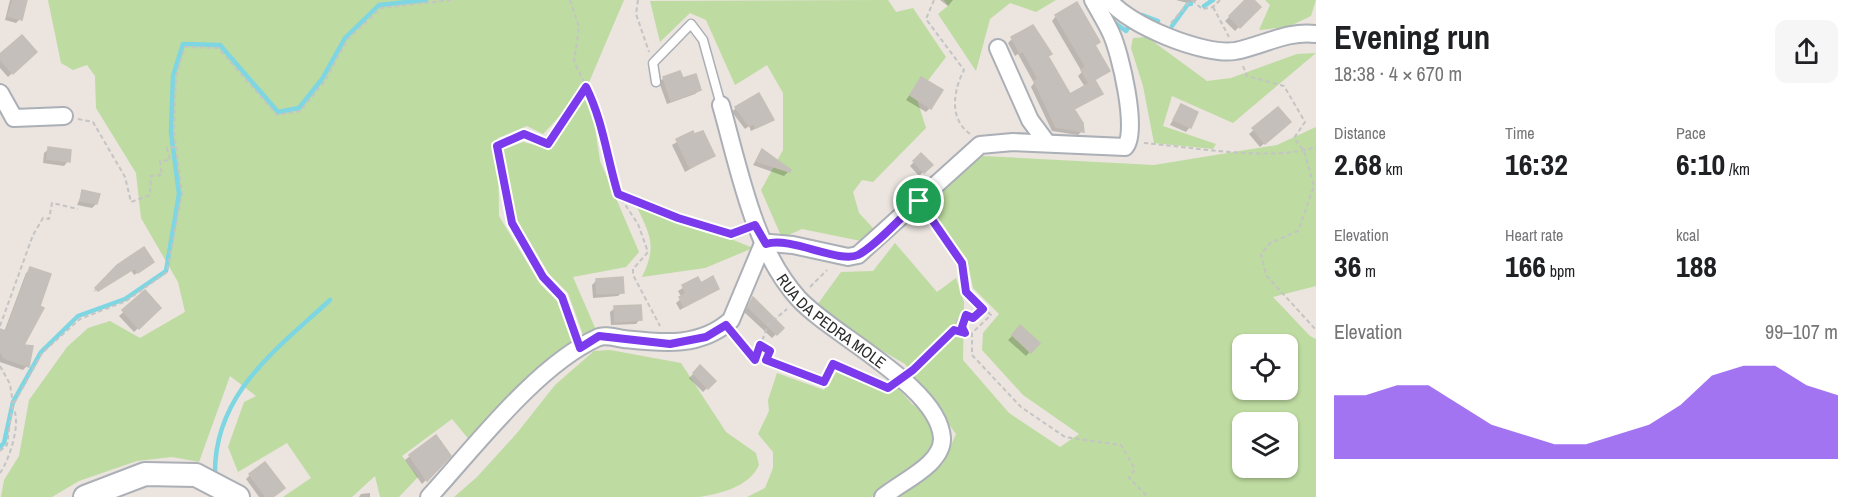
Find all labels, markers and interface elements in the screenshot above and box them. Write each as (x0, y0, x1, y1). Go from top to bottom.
text: Evening run (1334, 15, 1490, 59)
button: share (1775, 20, 1838, 83)
text: 18:38 · 4 × 670 m (1334, 60, 1462, 87)
text: Distance (1334, 122, 1386, 144)
text: Time (1505, 122, 1535, 144)
text: Pace (1676, 122, 1706, 144)
text: 2.68 (1334, 144, 1382, 184)
text: 16:32 (1505, 144, 1568, 184)
text: 6:10 (1676, 144, 1725, 184)
text: km (1382, 158, 1403, 180)
text: /km (1725, 158, 1750, 180)
pin (893, 175, 944, 226)
icon: arrive (902, 184, 935, 217)
text: Elevation (1334, 224, 1389, 246)
text: Heart rate (1505, 224, 1563, 246)
text: kcal (1676, 224, 1699, 246)
text: 36 (1334, 246, 1361, 286)
text: 166 (1505, 246, 1546, 286)
text: 188 (1676, 246, 1717, 286)
text: m (1361, 260, 1376, 282)
text: bpm (1546, 260, 1575, 282)
street label: RUA DA PEDRA MOLE (772, 269, 891, 373)
text: Elevation (1334, 318, 1402, 345)
text: 99–107 m (1765, 318, 1838, 345)
map controls (1232, 334, 1298, 478)
button: locate (1232, 334, 1298, 400)
button: layers (1232, 412, 1298, 478)

